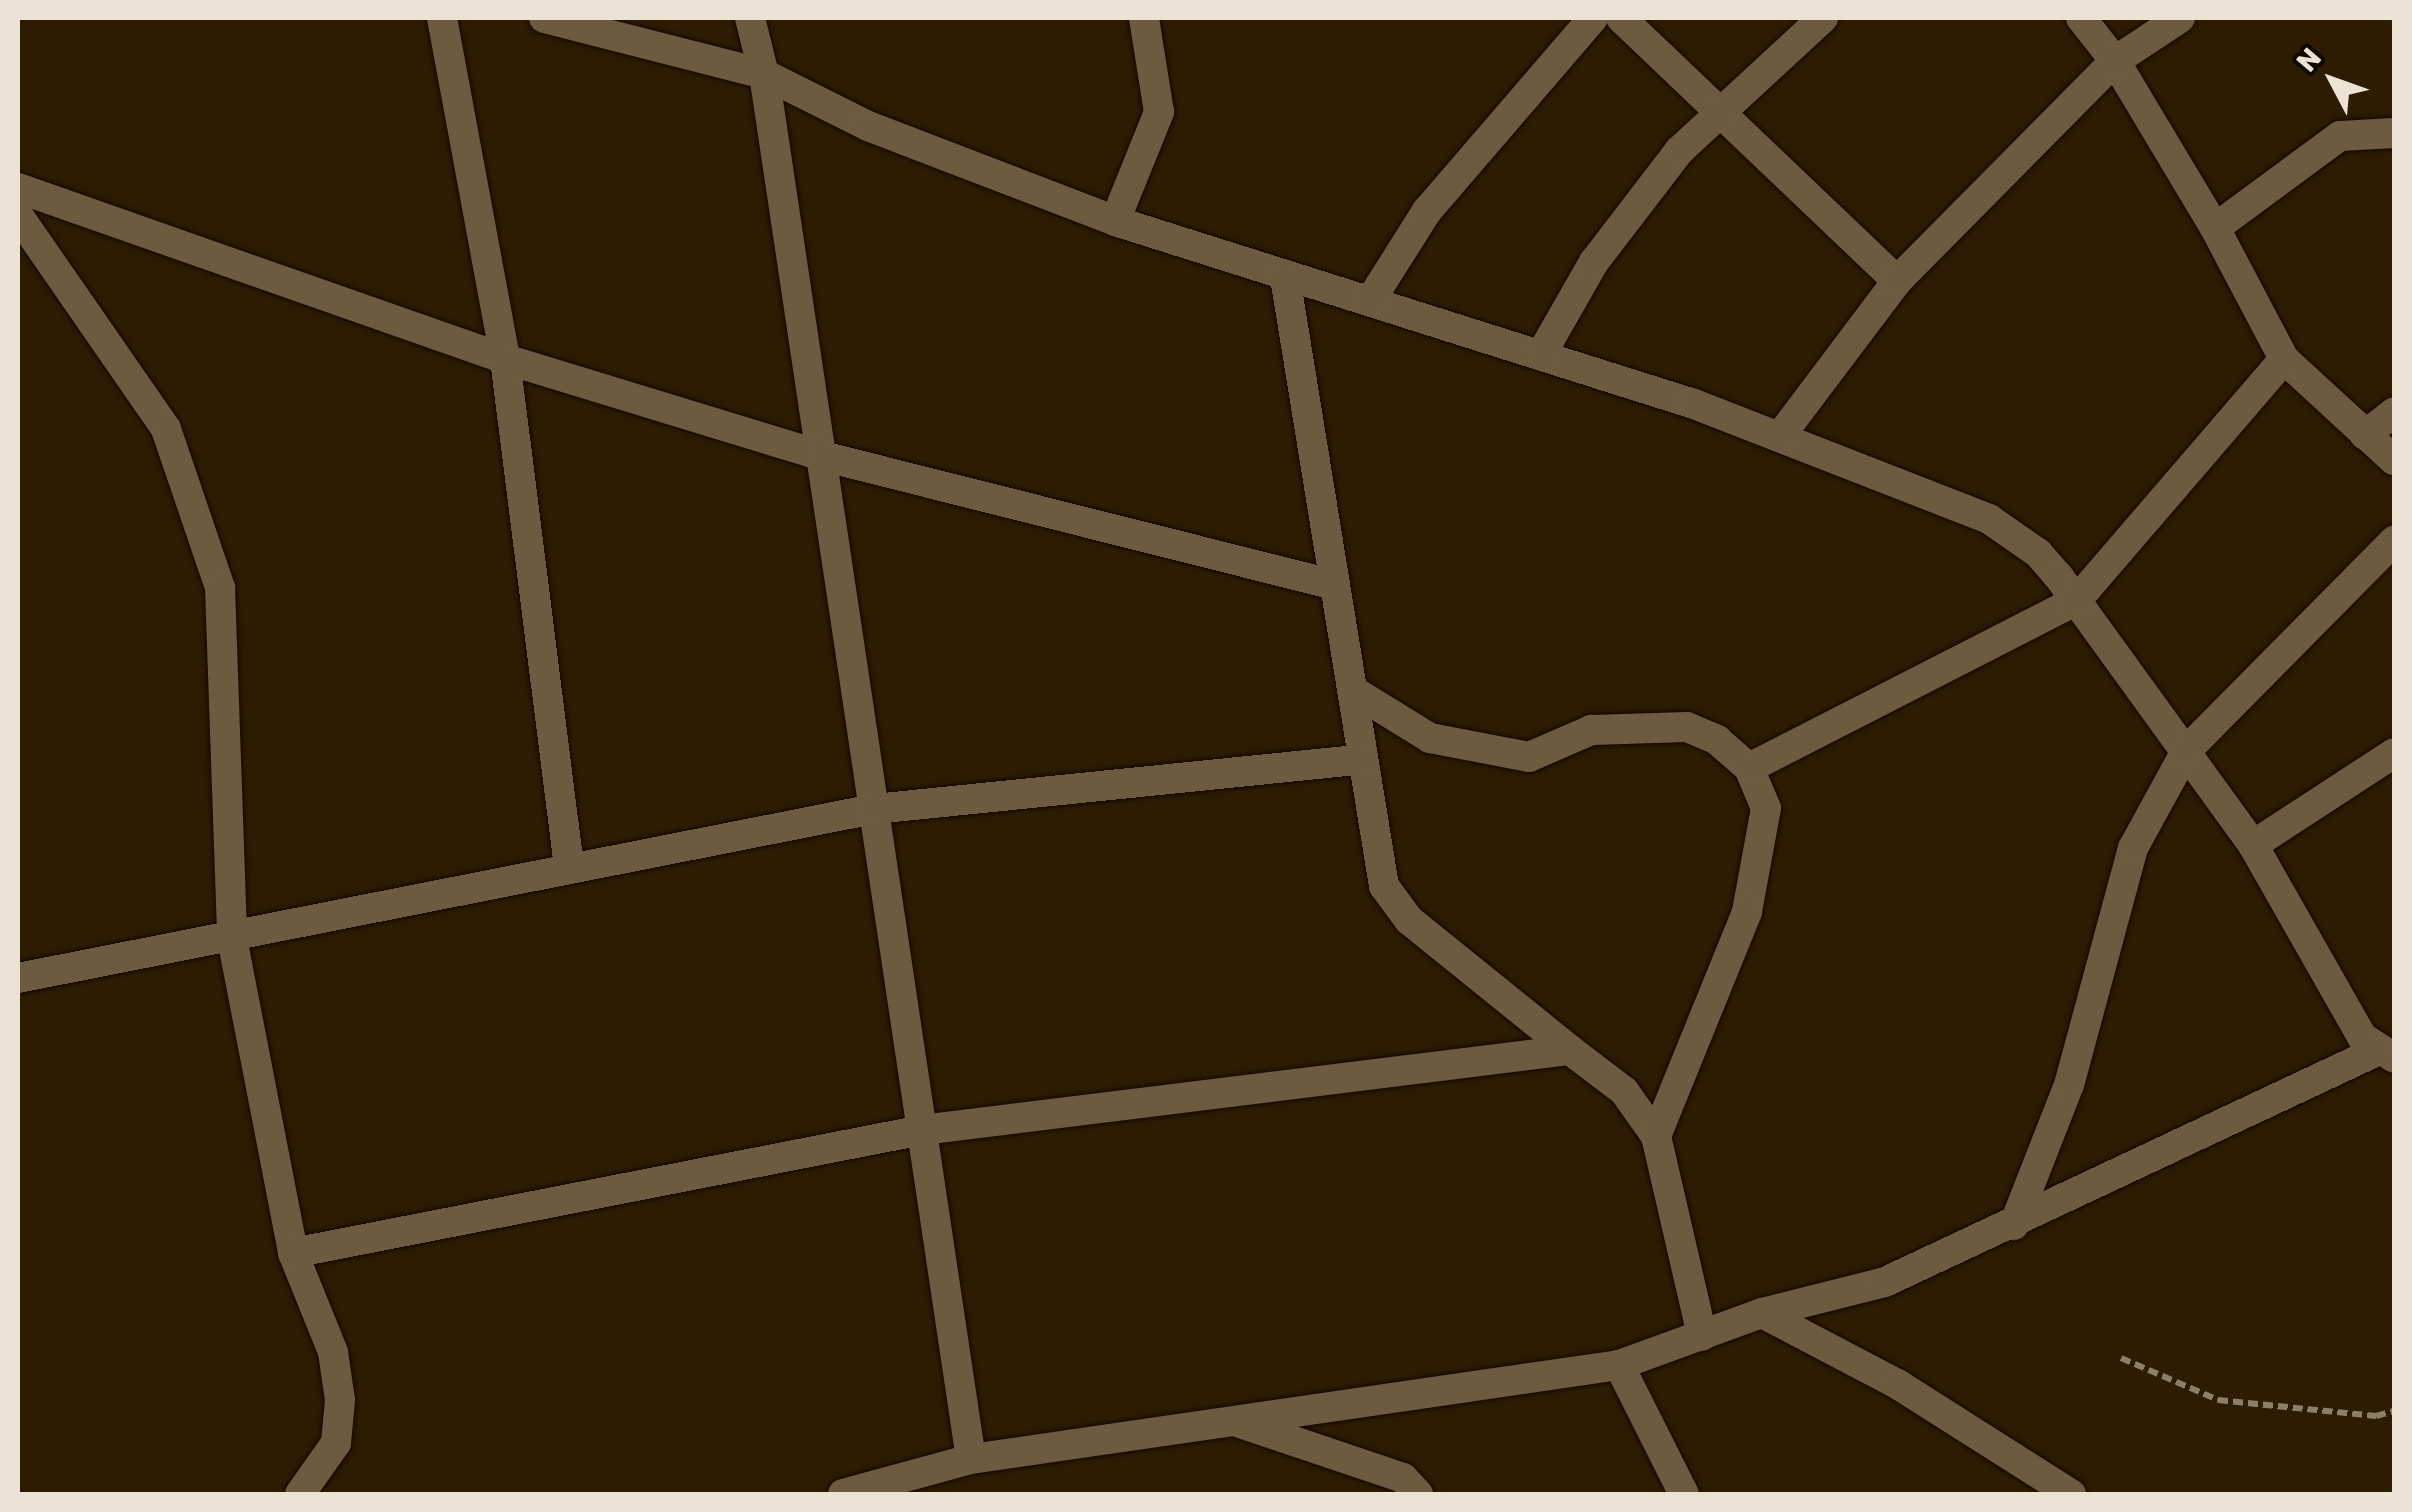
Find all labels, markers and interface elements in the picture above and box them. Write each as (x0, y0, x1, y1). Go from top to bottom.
north arrow (2282, 30, 2382, 130)
text: N (2290, 42, 2328, 78)

